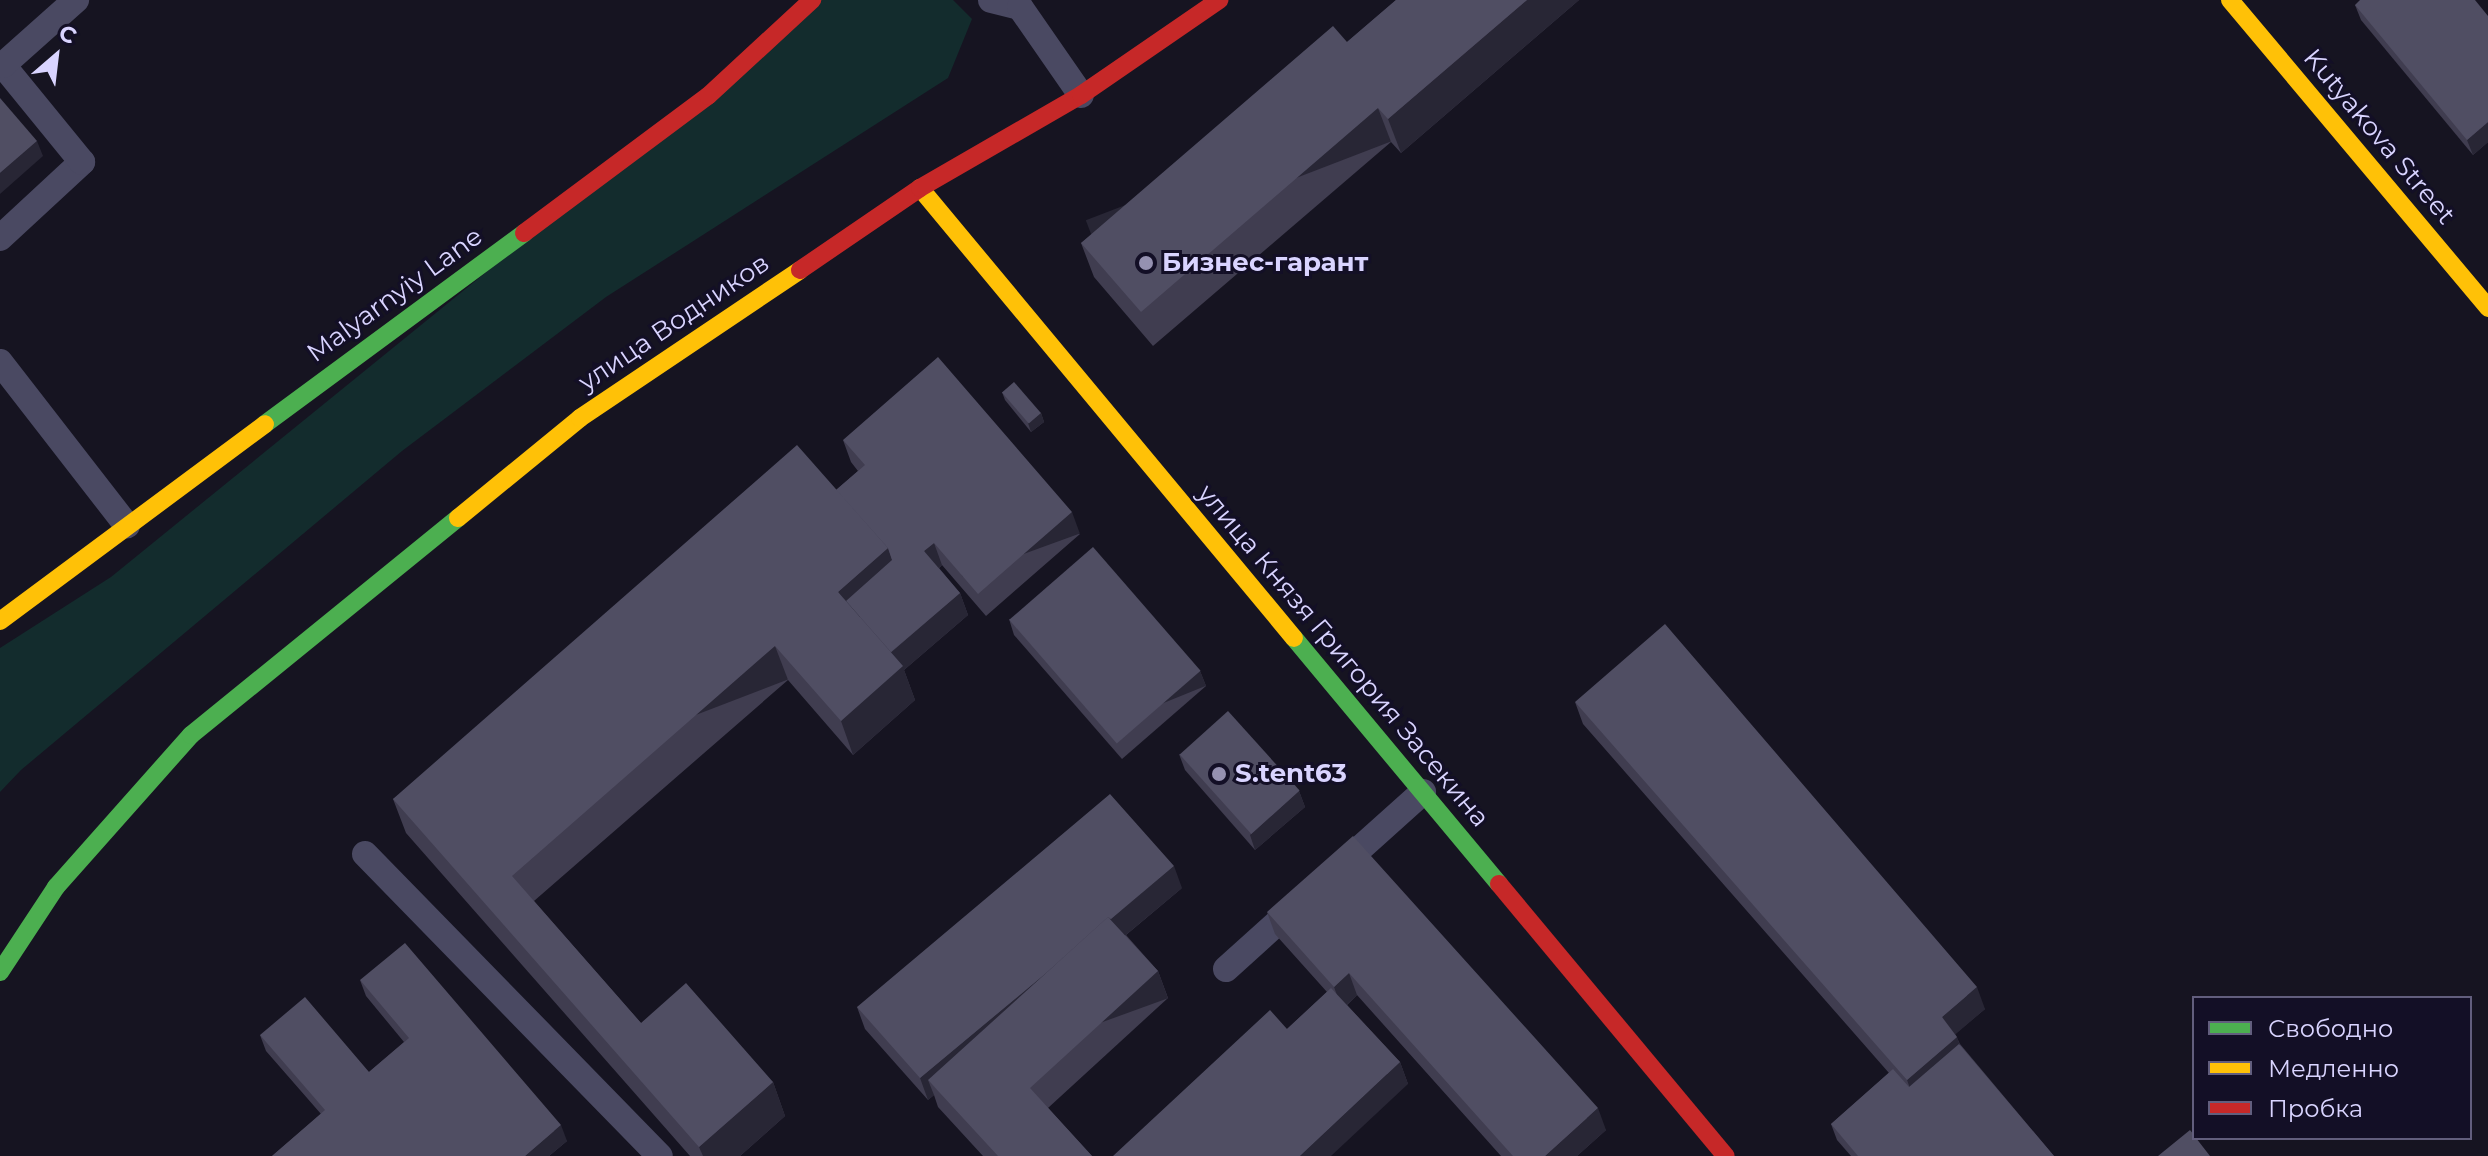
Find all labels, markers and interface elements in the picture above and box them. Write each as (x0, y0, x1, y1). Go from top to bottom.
north arrow (16, 16, 96, 96)
text: С (54, 19, 81, 50)
street label: Kutyakova Street (2297, 43, 2461, 231)
street label: Malyarnyiy Lane (301, 221, 489, 369)
place label: Бизнес-гарант (1162, 247, 1368, 279)
street label: улица Водников (573, 248, 775, 398)
marker: Бизнес-гарант (1137, 254, 1155, 272)
street label: улица Князя Григория Засекина (1191, 479, 1495, 833)
place label: S.tent63 (1235, 758, 1347, 790)
marker: S.tent63 (1210, 765, 1228, 783)
legend (2192, 996, 2472, 1140)
text: Свободно (2268, 1014, 2393, 1043)
text: Медленно (2268, 1054, 2399, 1083)
text: Пробка (2268, 1094, 2363, 1123)

